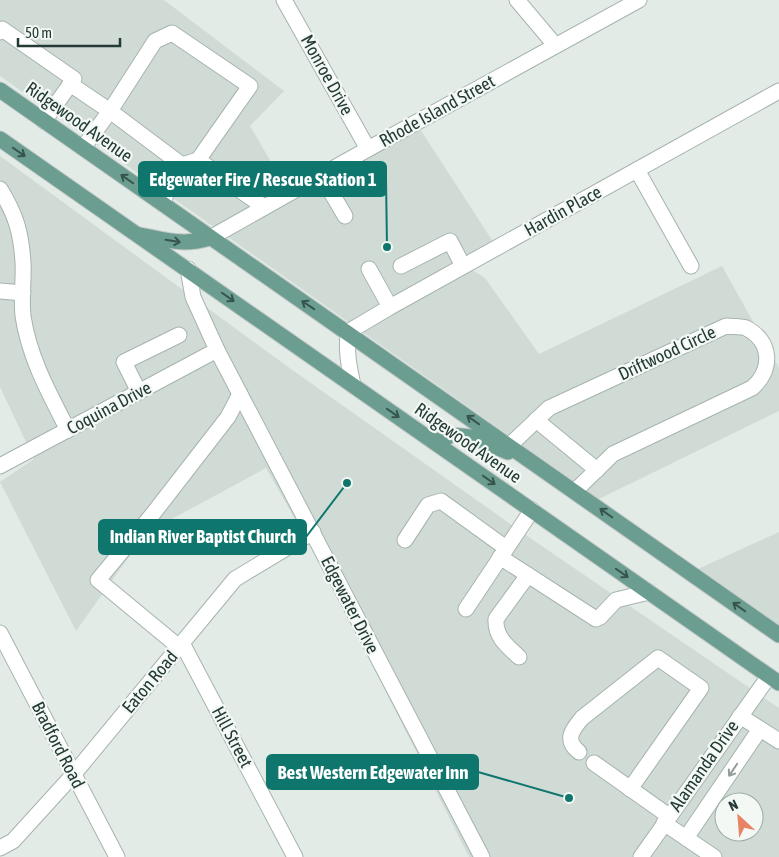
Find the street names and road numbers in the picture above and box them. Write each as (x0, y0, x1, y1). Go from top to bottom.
street label: Monroe Drive (297, 31, 358, 119)
street label: Rhode Island Street (375, 70, 498, 151)
street label: Ridgewood Avenue (22, 77, 137, 166)
street label: Hardin Place (521, 181, 605, 240)
street label: Driftwood Circle (615, 321, 719, 384)
street label: Coquina Drive (63, 377, 155, 439)
street label: Ridgewood Avenue (411, 398, 526, 487)
street label: Edgewater Drive (317, 553, 384, 657)
street label: Eaton Road (117, 646, 182, 717)
street label: Bradford Road (28, 698, 89, 792)
street label: Hill Street (208, 703, 257, 771)
street label: Alamanda Drive (664, 716, 743, 815)

